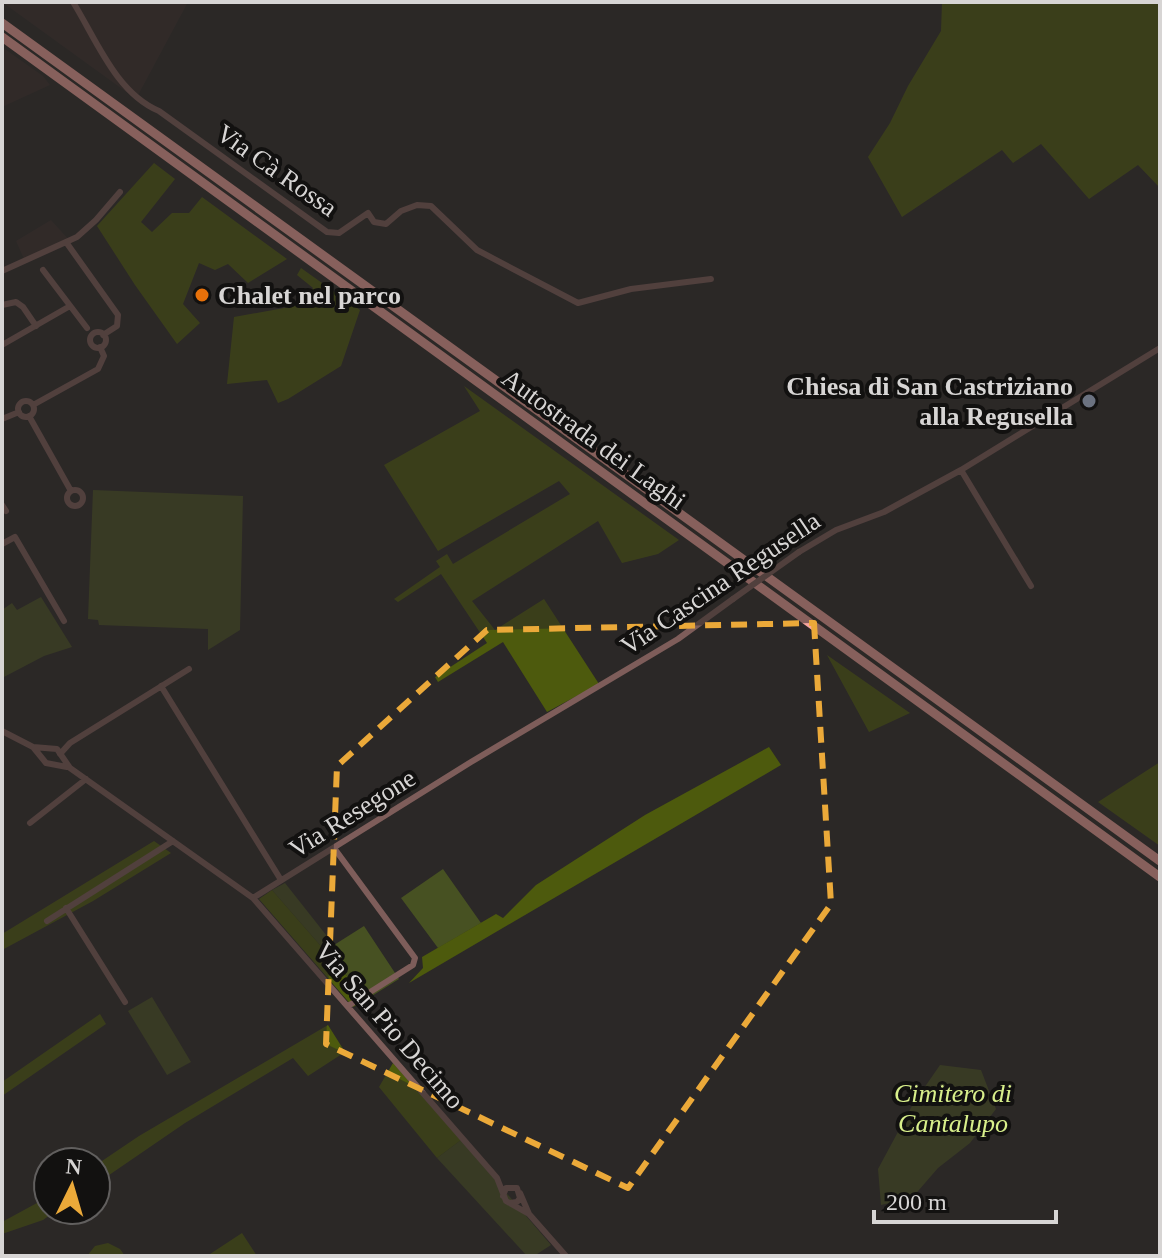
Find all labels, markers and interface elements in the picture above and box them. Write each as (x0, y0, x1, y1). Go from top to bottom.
street label: Via Cà Rossa (211, 118, 343, 223)
place label: Chalet nel parco (218, 281, 401, 310)
marker: Chalet nel parco (193, 286, 211, 304)
street label: Autostrada dei Laghi (496, 363, 691, 516)
place label: Chiesa di San Castriziano alla Regusella (786, 372, 1073, 431)
marker: Chiesa di San Castriziano alla Regusella (1080, 392, 1098, 410)
street label: Via Cascina Regusella (615, 506, 826, 661)
street label: Via Resegone (284, 763, 421, 864)
street label: Via San Pio Decimo (309, 936, 470, 1115)
park label: Cimitero di Cantalupo (894, 1079, 1012, 1138)
north arrow (32, 1146, 112, 1226)
text: N (65, 1153, 83, 1180)
scale bar (874, 1174, 1056, 1224)
text: 200 m (886, 1189, 947, 1215)

